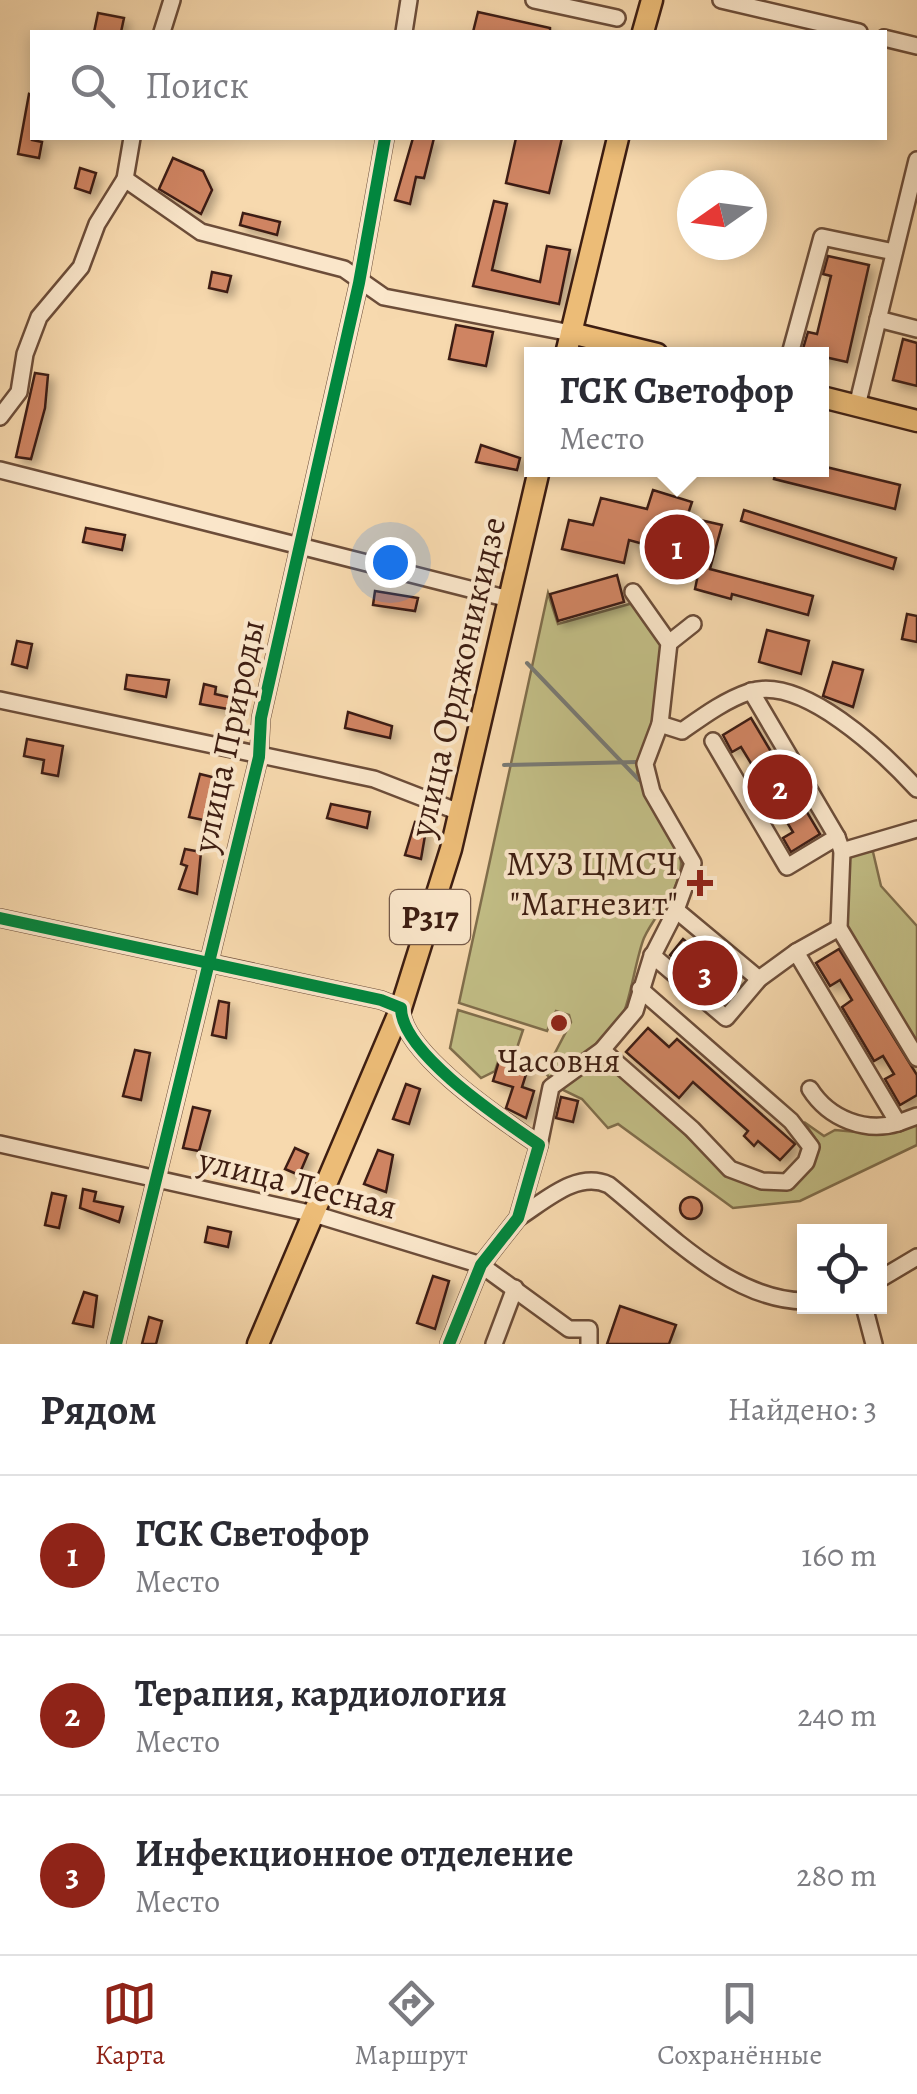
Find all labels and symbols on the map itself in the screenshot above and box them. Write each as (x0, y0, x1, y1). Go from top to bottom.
north arrow (677, 170, 767, 260)
pin: 1 (644, 510, 710, 584)
street label: улица Орджоникидзе (397, 512, 517, 843)
your location (365, 537, 416, 588)
street label: улица Природы (180, 615, 276, 858)
pin: 2 (748, 750, 812, 824)
place label: МУЗ ЦМСЧ "Магнезит" (506, 839, 678, 927)
marker: МУЗ ЦМСЧ "Магнезит" (687, 870, 713, 896)
road number: Р317 (390, 890, 470, 944)
pin: 3 (672, 936, 738, 1010)
marker: Часовня (548, 1012, 570, 1034)
place label: Часовня (498, 1036, 620, 1084)
street label: улица Лесная (193, 1135, 402, 1231)

